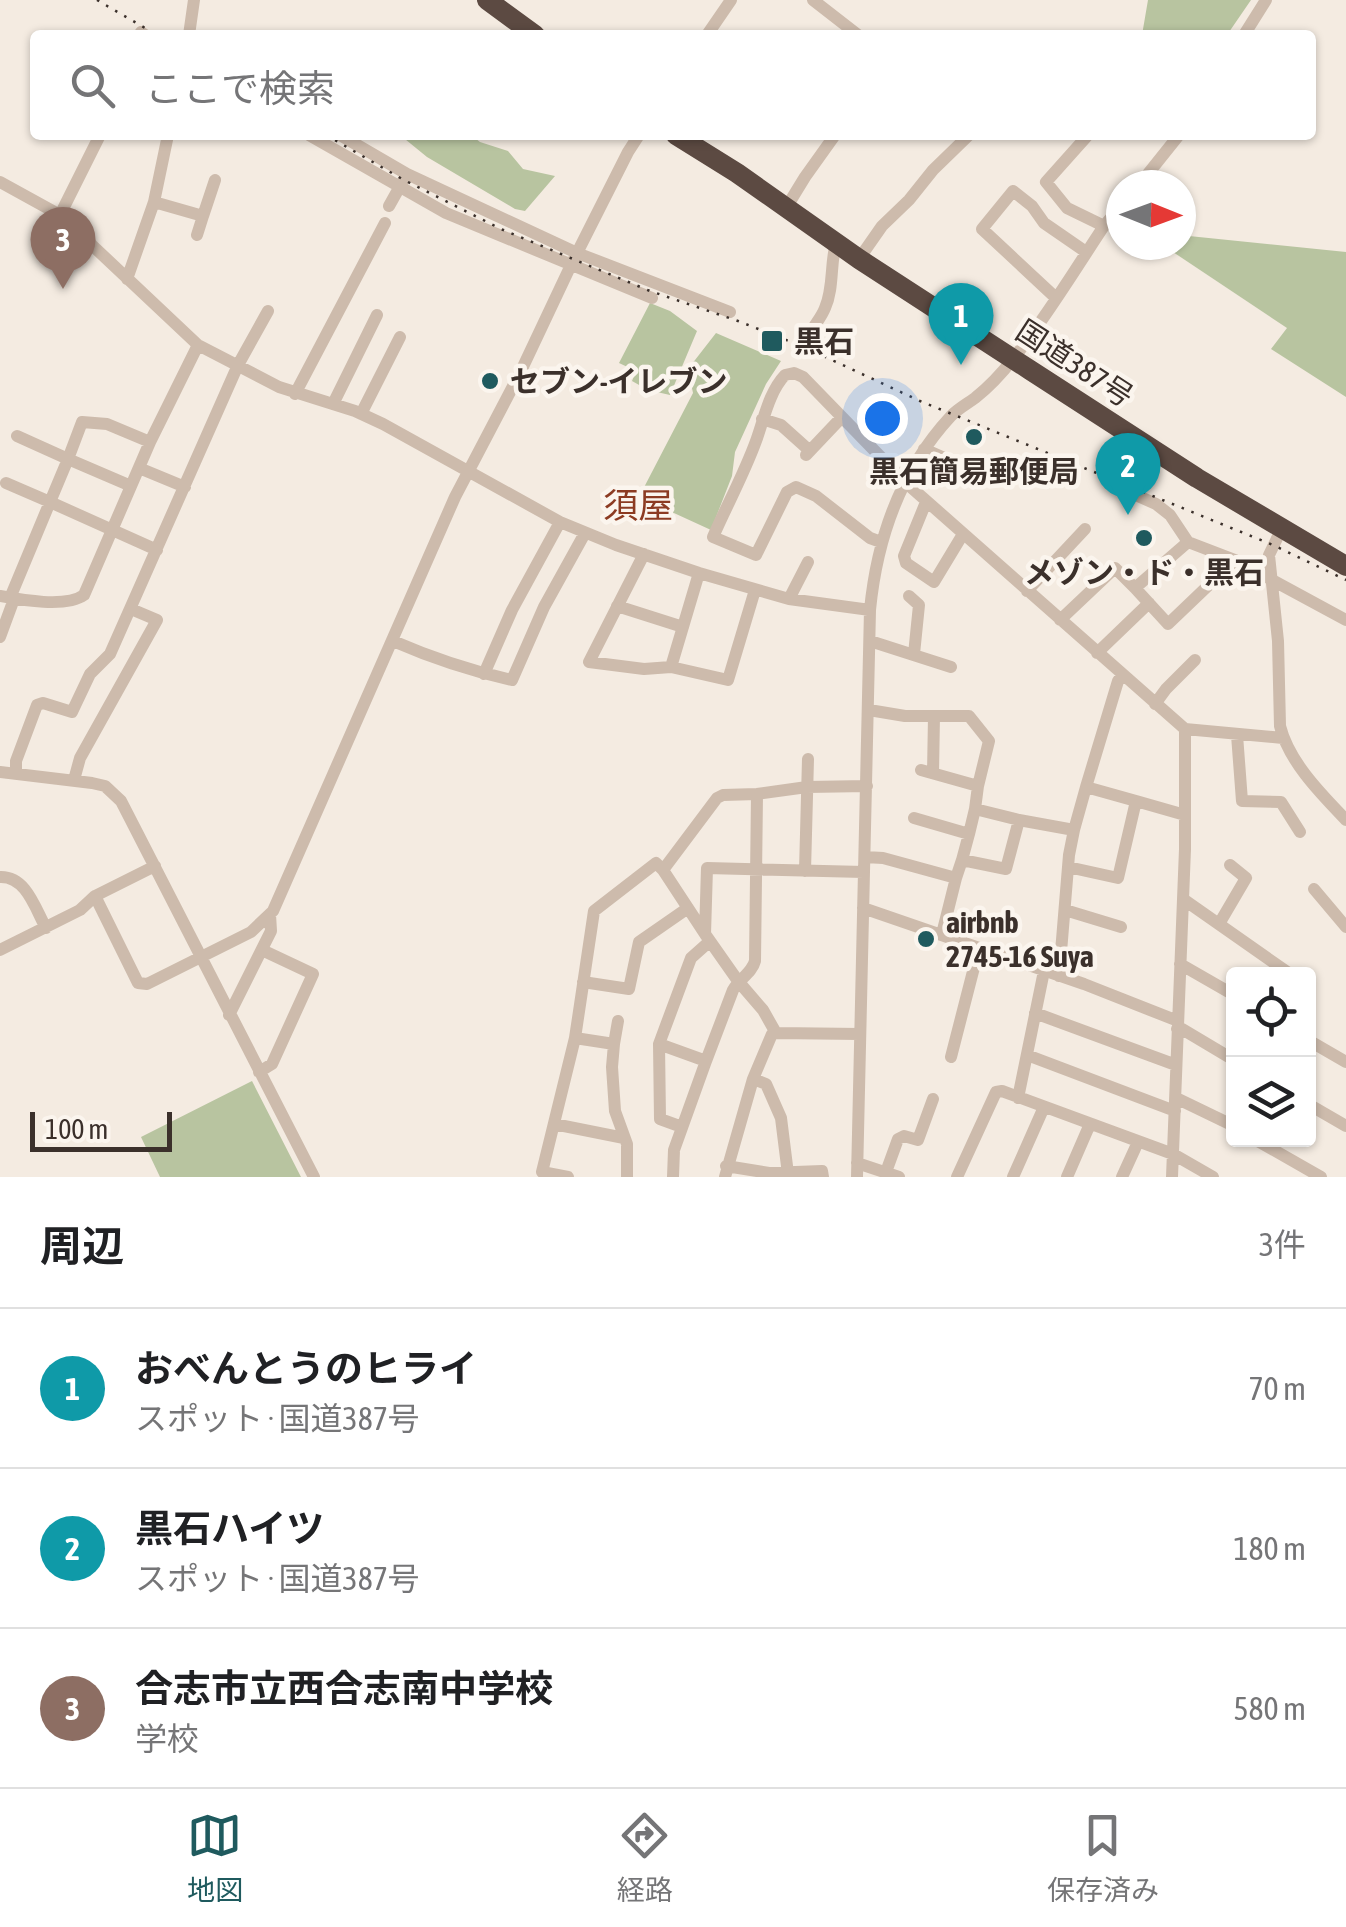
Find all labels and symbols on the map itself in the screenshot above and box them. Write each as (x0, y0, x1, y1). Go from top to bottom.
north arrow (1106, 170, 1196, 260)
pin: 3 (30, 206, 96, 289)
pin: 1 (928, 282, 994, 365)
street label: 国道387号 (1010, 313, 1140, 413)
place label: 黒石 (794, 324, 854, 358)
marker: 黒石 (759, 328, 785, 354)
place label: セブン-イレブン (510, 364, 728, 398)
marker: セブン-イレブン (479, 370, 501, 392)
your location (857, 393, 908, 444)
marker: 黒石簡易郵便局 (963, 426, 985, 448)
pin: 2 (1096, 432, 1160, 515)
place label: 黒石簡易郵便局 (869, 454, 1079, 488)
district label: 須屋 (603, 485, 673, 525)
marker: メゾン・ド・黒石 (1133, 527, 1155, 549)
place label: メゾン・ド・黒石 (1024, 555, 1264, 589)
place label: airbnb 2745-16 Suya (946, 905, 1094, 973)
marker: airbnb 2745-16 Suya (915, 928, 937, 950)
scale bar (30, 1107, 172, 1152)

